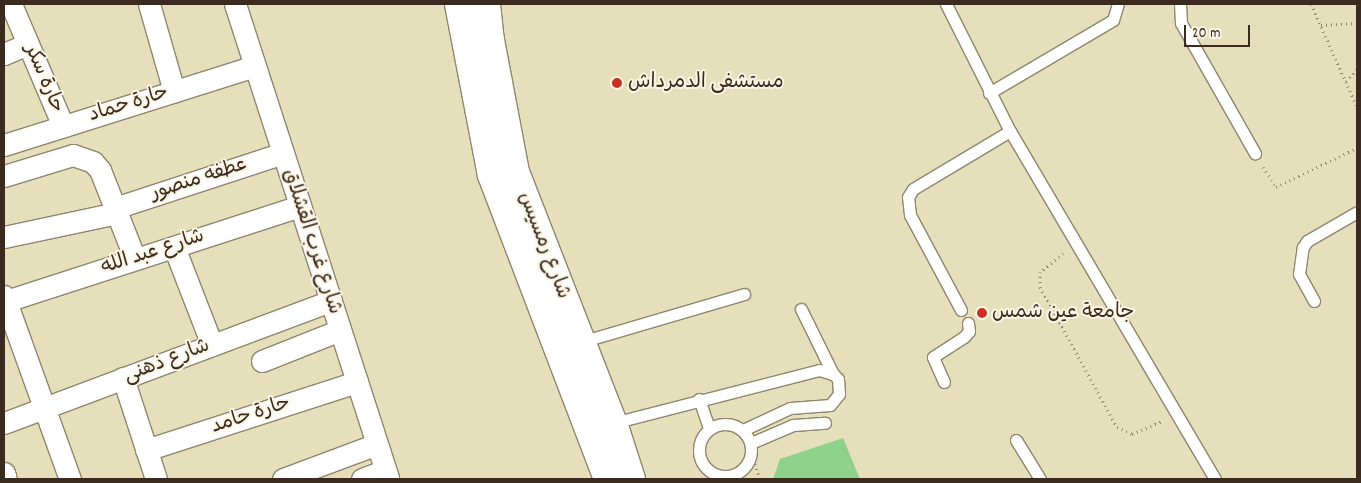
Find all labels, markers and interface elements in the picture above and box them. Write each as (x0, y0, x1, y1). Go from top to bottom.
scale bar (1186, 15, 1252, 47)
text: 20 m (1192, 23, 1220, 45)
street label: حارة سكر (18, 41, 68, 117)
place label: مستشفى الدمرداش (628, 71, 784, 95)
marker: مستشفى الدمرداش (610, 76, 624, 90)
street label: حارة حماد (86, 82, 172, 128)
street label: عطفه منصور (148, 153, 250, 207)
street label: شارع غرب القشلاق (276, 166, 346, 318)
street label: شارع رمسيس (512, 189, 574, 303)
street label: شارع عبد الله (99, 225, 207, 281)
place label: جامعة عين شمس (992, 301, 1134, 325)
marker: جامعة عين شمس (976, 307, 988, 319)
street label: شارع ذهنى (121, 335, 213, 389)
street label: حارة حامد (208, 392, 294, 440)

